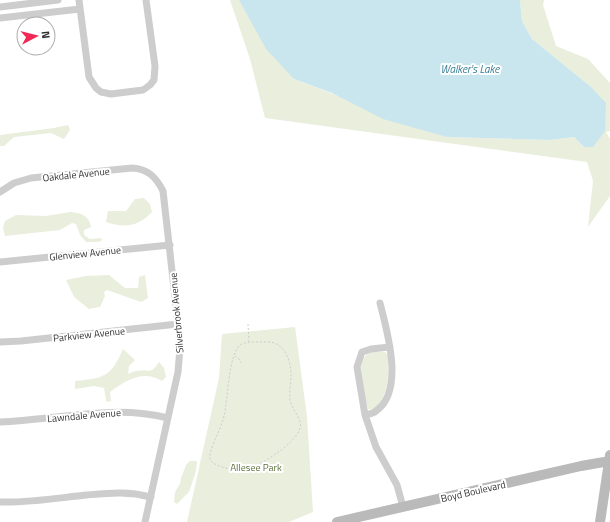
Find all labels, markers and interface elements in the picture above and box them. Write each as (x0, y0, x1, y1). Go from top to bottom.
north arrow (16, 16, 56, 56)
text: N (38, 30, 54, 40)
water label: Walker's Lake (441, 61, 500, 77)
street label: Oakdale Avenue (42, 164, 110, 185)
street label: Glenview Avenue (48, 242, 122, 265)
street label: Silverbrook Avenue (166, 272, 187, 354)
street label: Parkview Avenue (52, 323, 126, 346)
street label: Lawndale Avenue (47, 405, 122, 426)
park label: Allesee Park (230, 460, 282, 475)
street label: Boyd Boulevard (439, 477, 507, 506)

